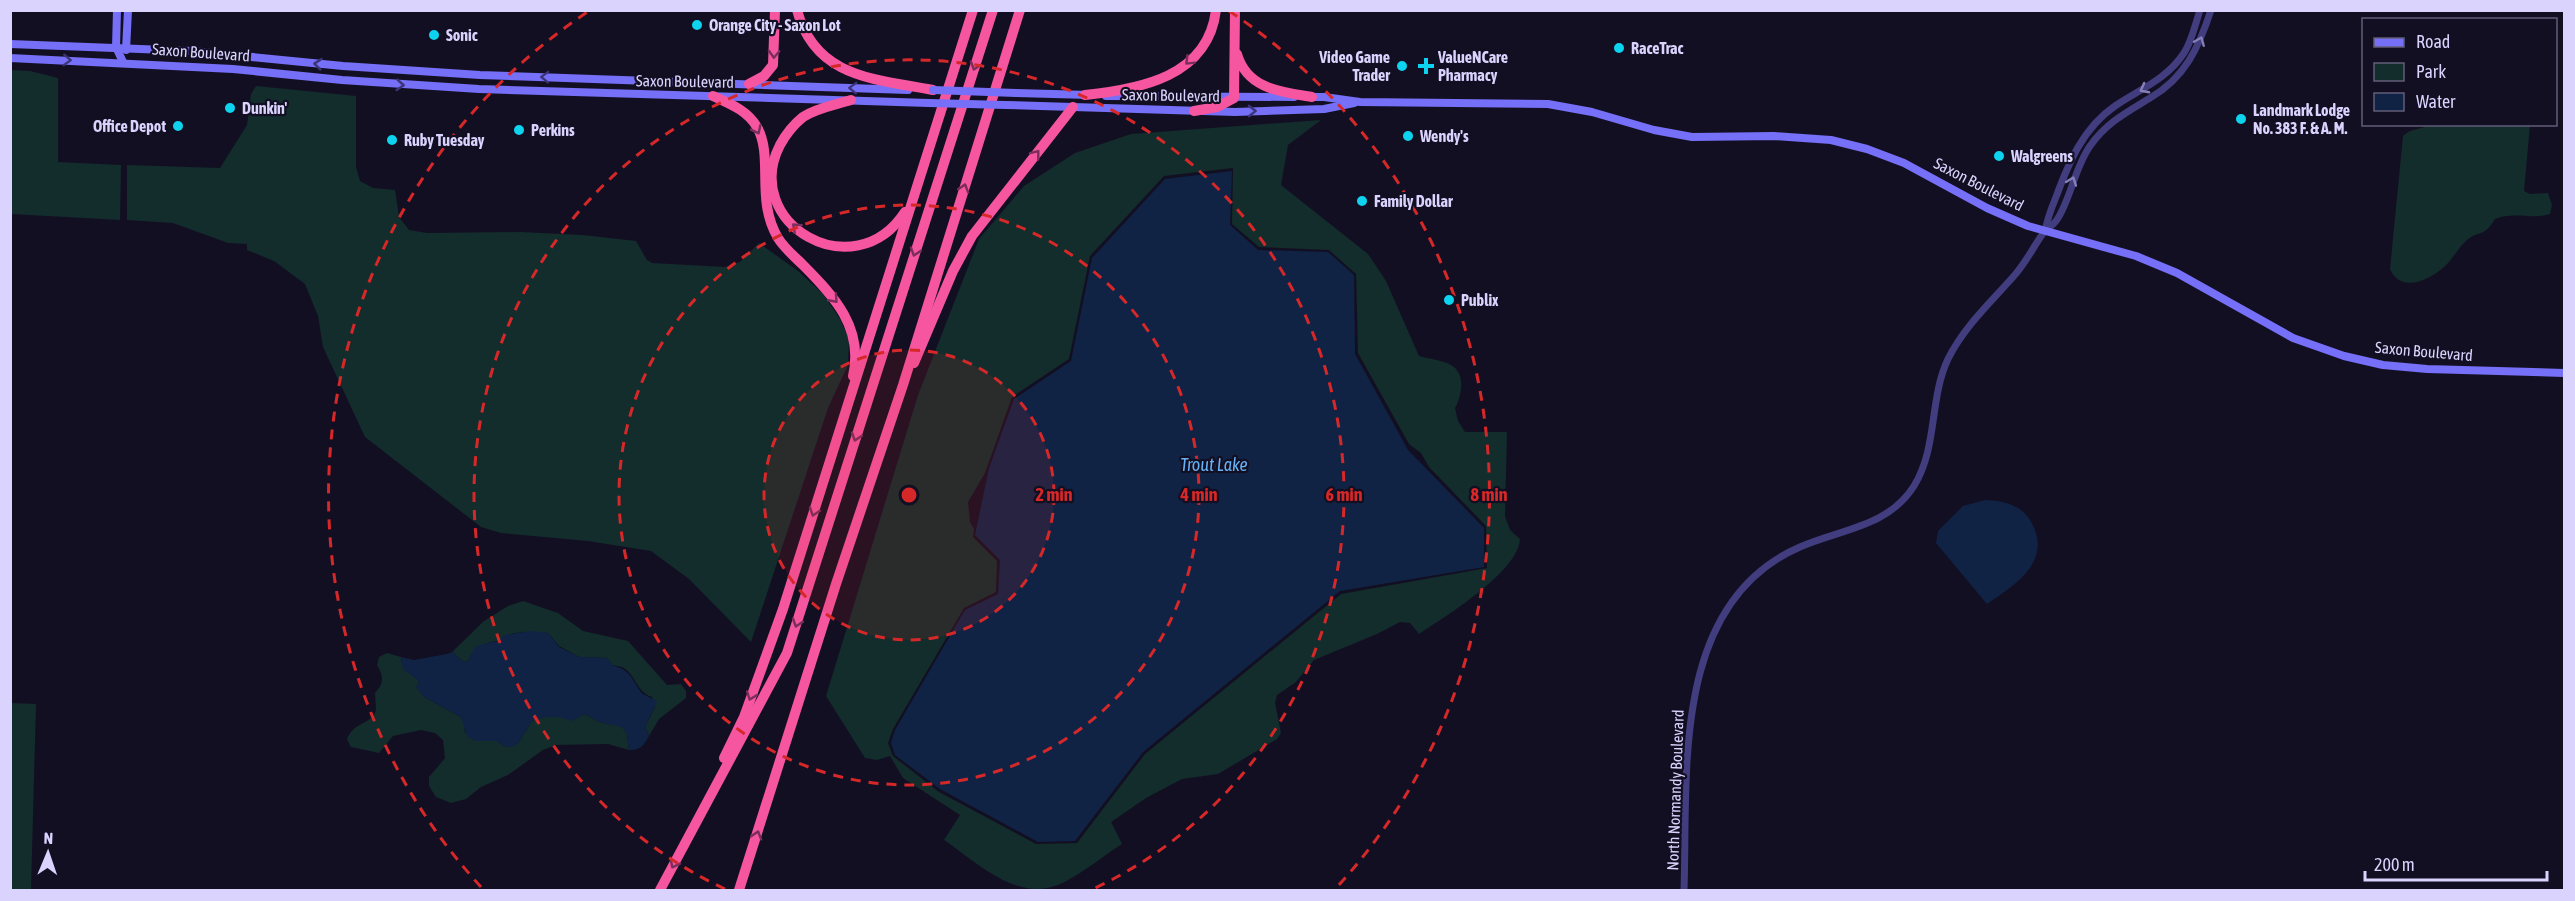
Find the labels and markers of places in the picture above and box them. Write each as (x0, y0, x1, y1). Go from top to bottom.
place label: Orange City - Saxon Lot (709, 16, 841, 34)
marker: Orange City - Saxon Lot (690, 18, 704, 32)
place label: Sonic (446, 26, 478, 44)
marker: Sonic (427, 28, 441, 42)
place label: RaceTrac (1631, 39, 1684, 57)
marker: RaceTrac (1612, 41, 1626, 55)
place label: Video Game Trader (1318, 48, 1390, 84)
place label: ValueNCare Pharmacy (1437, 48, 1508, 84)
marker: Video Game Trader (1395, 59, 1409, 73)
marker: ValueNCare Pharmacy (1419, 59, 1433, 73)
place label: Dunkin' (242, 99, 288, 117)
marker: Dunkin' (223, 101, 237, 115)
place label: Landmark Lodge No. 383 F. & A. M. (2253, 101, 2350, 137)
marker: Landmark Lodge No. 383 F. & A. M. (2234, 112, 2248, 126)
place label: Office Depot (93, 117, 166, 135)
marker: Office Depot (171, 119, 185, 133)
place label: Perkins (531, 121, 575, 139)
marker: Perkins (512, 123, 526, 137)
place label: Wendy's (1419, 127, 1469, 145)
marker: Wendy's (1401, 129, 1415, 143)
place label: Ruby Tuesday (404, 131, 485, 149)
marker: Ruby Tuesday (385, 133, 399, 147)
place label: Walgreens (2010, 147, 2073, 165)
marker: Walgreens (1992, 149, 2006, 163)
place label: Family Dollar (1374, 192, 1453, 210)
marker: Family Dollar (1355, 194, 1369, 208)
place label: Publix (1461, 291, 1499, 309)
marker: Publix (1442, 293, 1456, 307)
centre of rings (899, 485, 919, 505)

